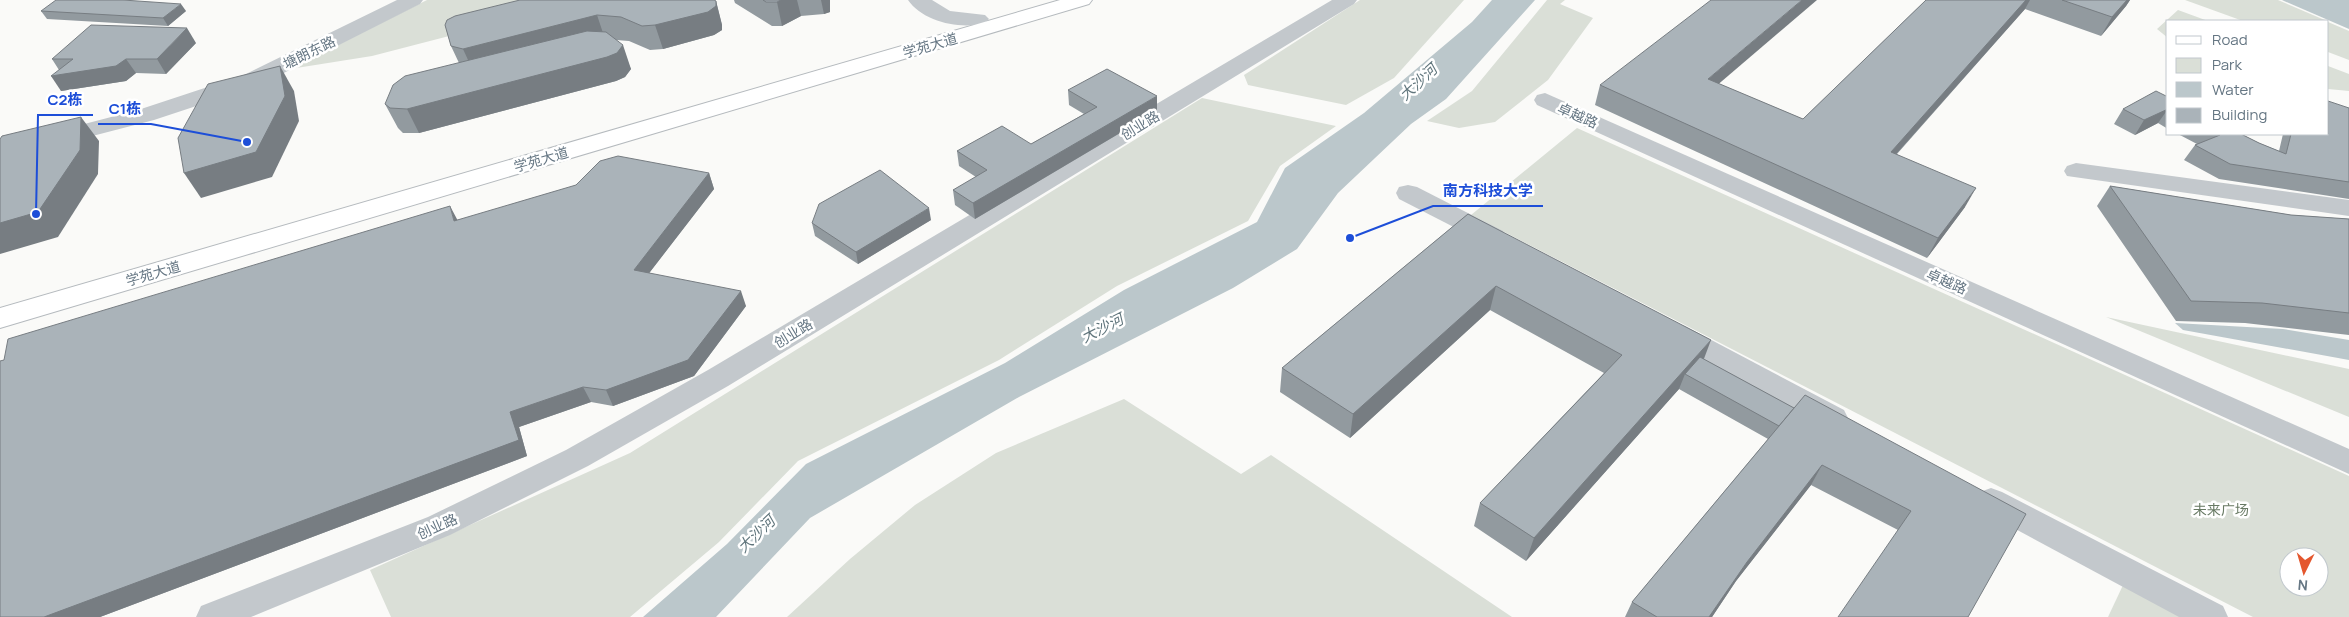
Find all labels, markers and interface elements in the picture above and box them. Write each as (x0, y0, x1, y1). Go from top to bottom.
legend (2166, 20, 2329, 135)
street label: 学苑大道 (900, 28, 960, 62)
text: Road (2212, 29, 2248, 50)
street label: 塘朗东路 (280, 31, 338, 73)
text: Park (2212, 54, 2242, 75)
water label: 大沙河 (1394, 57, 1444, 105)
text: Water (2212, 79, 2254, 100)
callout: C2栋 (38, 85, 93, 115)
text: C2栋 (47, 89, 83, 110)
callout: C1栋 (98, 94, 151, 124)
text: C1栋 (109, 98, 141, 119)
street label: 卓越路 (1555, 98, 1601, 132)
text: Building (2212, 104, 2267, 125)
street label: 创业路 (1117, 106, 1163, 144)
street label: 学苑大道 (511, 142, 571, 176)
callout: 南方科技大学 (1433, 176, 1543, 206)
text: 南方科技大学 (1443, 180, 1533, 201)
street label: 学苑大道 (123, 256, 183, 290)
street label: 卓越路 (1924, 264, 1970, 298)
water label: 大沙河 (1077, 307, 1129, 348)
street label: 创业路 (770, 314, 816, 352)
park label: 未来广场 (2193, 500, 2249, 519)
street label: 创业路 (414, 509, 460, 543)
water label: 大沙河 (733, 509, 782, 557)
north arrow (2279, 547, 2329, 597)
text: N (2297, 576, 2309, 595)

